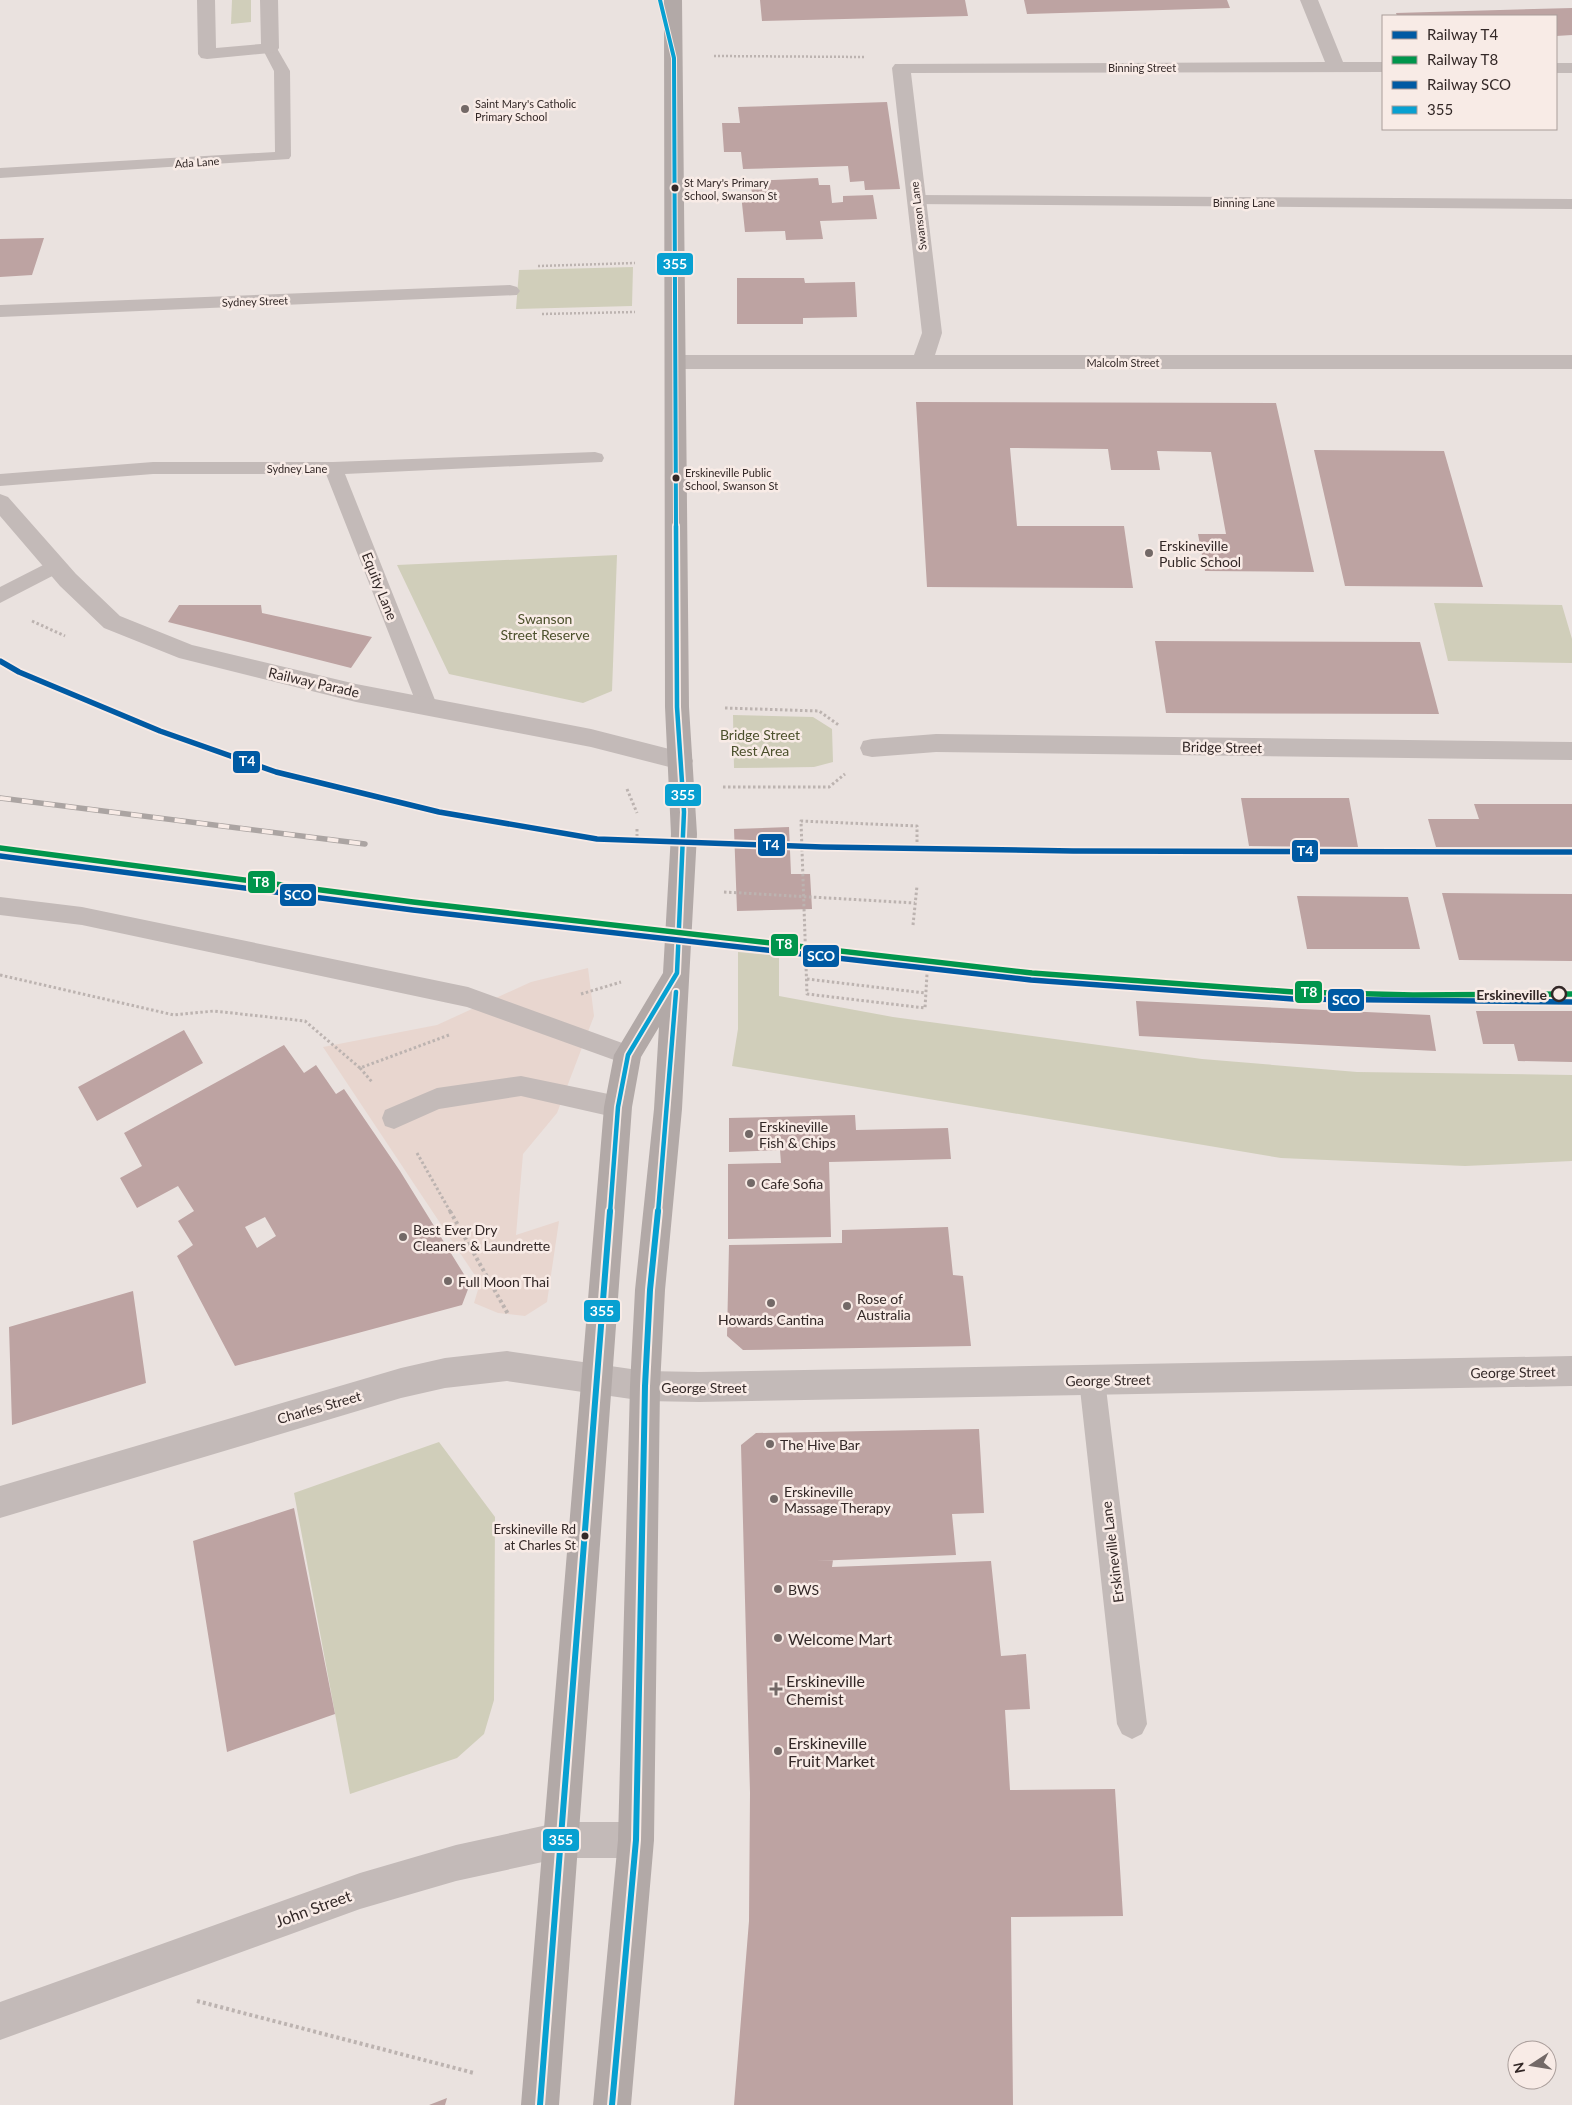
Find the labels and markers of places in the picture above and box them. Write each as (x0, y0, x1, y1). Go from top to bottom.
place label: Saint Mary's Catholic Primary School (475, 97, 576, 123)
marker: Saint Mary's Catholic Primary School (459, 103, 471, 115)
place label: St Mary's Primary School, Swanson St (684, 176, 777, 202)
marker: St Mary's Primary School, Swanson St (670, 183, 680, 193)
place label: Erskineville Public School, Swanson St (685, 466, 778, 492)
marker: Erskineville Public School, Swanson St (671, 473, 681, 483)
place label: Erskineville Public School (1159, 537, 1241, 570)
marker: Erskineville Public School (1143, 547, 1155, 559)
place label: Erskineville (1476, 986, 1548, 1003)
marker: Erskineville (1551, 986, 1567, 1002)
place label: Erskineville Fish & Chips (759, 1118, 836, 1151)
marker: Erskineville Fish & Chips (743, 1128, 755, 1140)
place label: Cafe Sofia (761, 1175, 823, 1192)
marker: Cafe Sofia (745, 1177, 757, 1189)
place label: Best Ever Dry Cleaners & Laundrette (413, 1221, 550, 1254)
marker: Best Ever Dry Cleaners & Laundrette (397, 1231, 409, 1243)
place label: Full Moon Thai (458, 1273, 549, 1290)
marker: Full Moon Thai (442, 1275, 454, 1287)
place label: Rose of Australia (857, 1290, 911, 1323)
marker: Howards Cantina (765, 1297, 777, 1309)
marker: Rose of Australia (841, 1300, 853, 1312)
place label: Howards Cantina (718, 1311, 824, 1328)
place label: The Hive Bar (780, 1436, 860, 1453)
marker: The Hive Bar (764, 1438, 776, 1450)
place label: Erskineville Massage Therapy (784, 1483, 892, 1516)
marker: Erskineville Massage Therapy (768, 1493, 780, 1505)
place label: Erskineville Rd at Charles St (493, 1521, 576, 1553)
marker: Erskineville Rd at Charles St (580, 1531, 590, 1541)
place label: BWS (788, 1581, 819, 1598)
marker: BWS (772, 1583, 784, 1595)
place label: Welcome Mart (788, 1629, 893, 1648)
marker: Welcome Mart (772, 1632, 784, 1644)
place label: Erskineville Chemist (786, 1671, 865, 1708)
marker: Erskineville Chemist (770, 1683, 782, 1695)
place label: Erskineville Fruit Market (788, 1733, 875, 1770)
marker: Erskineville Fruit Market (772, 1745, 784, 1757)

